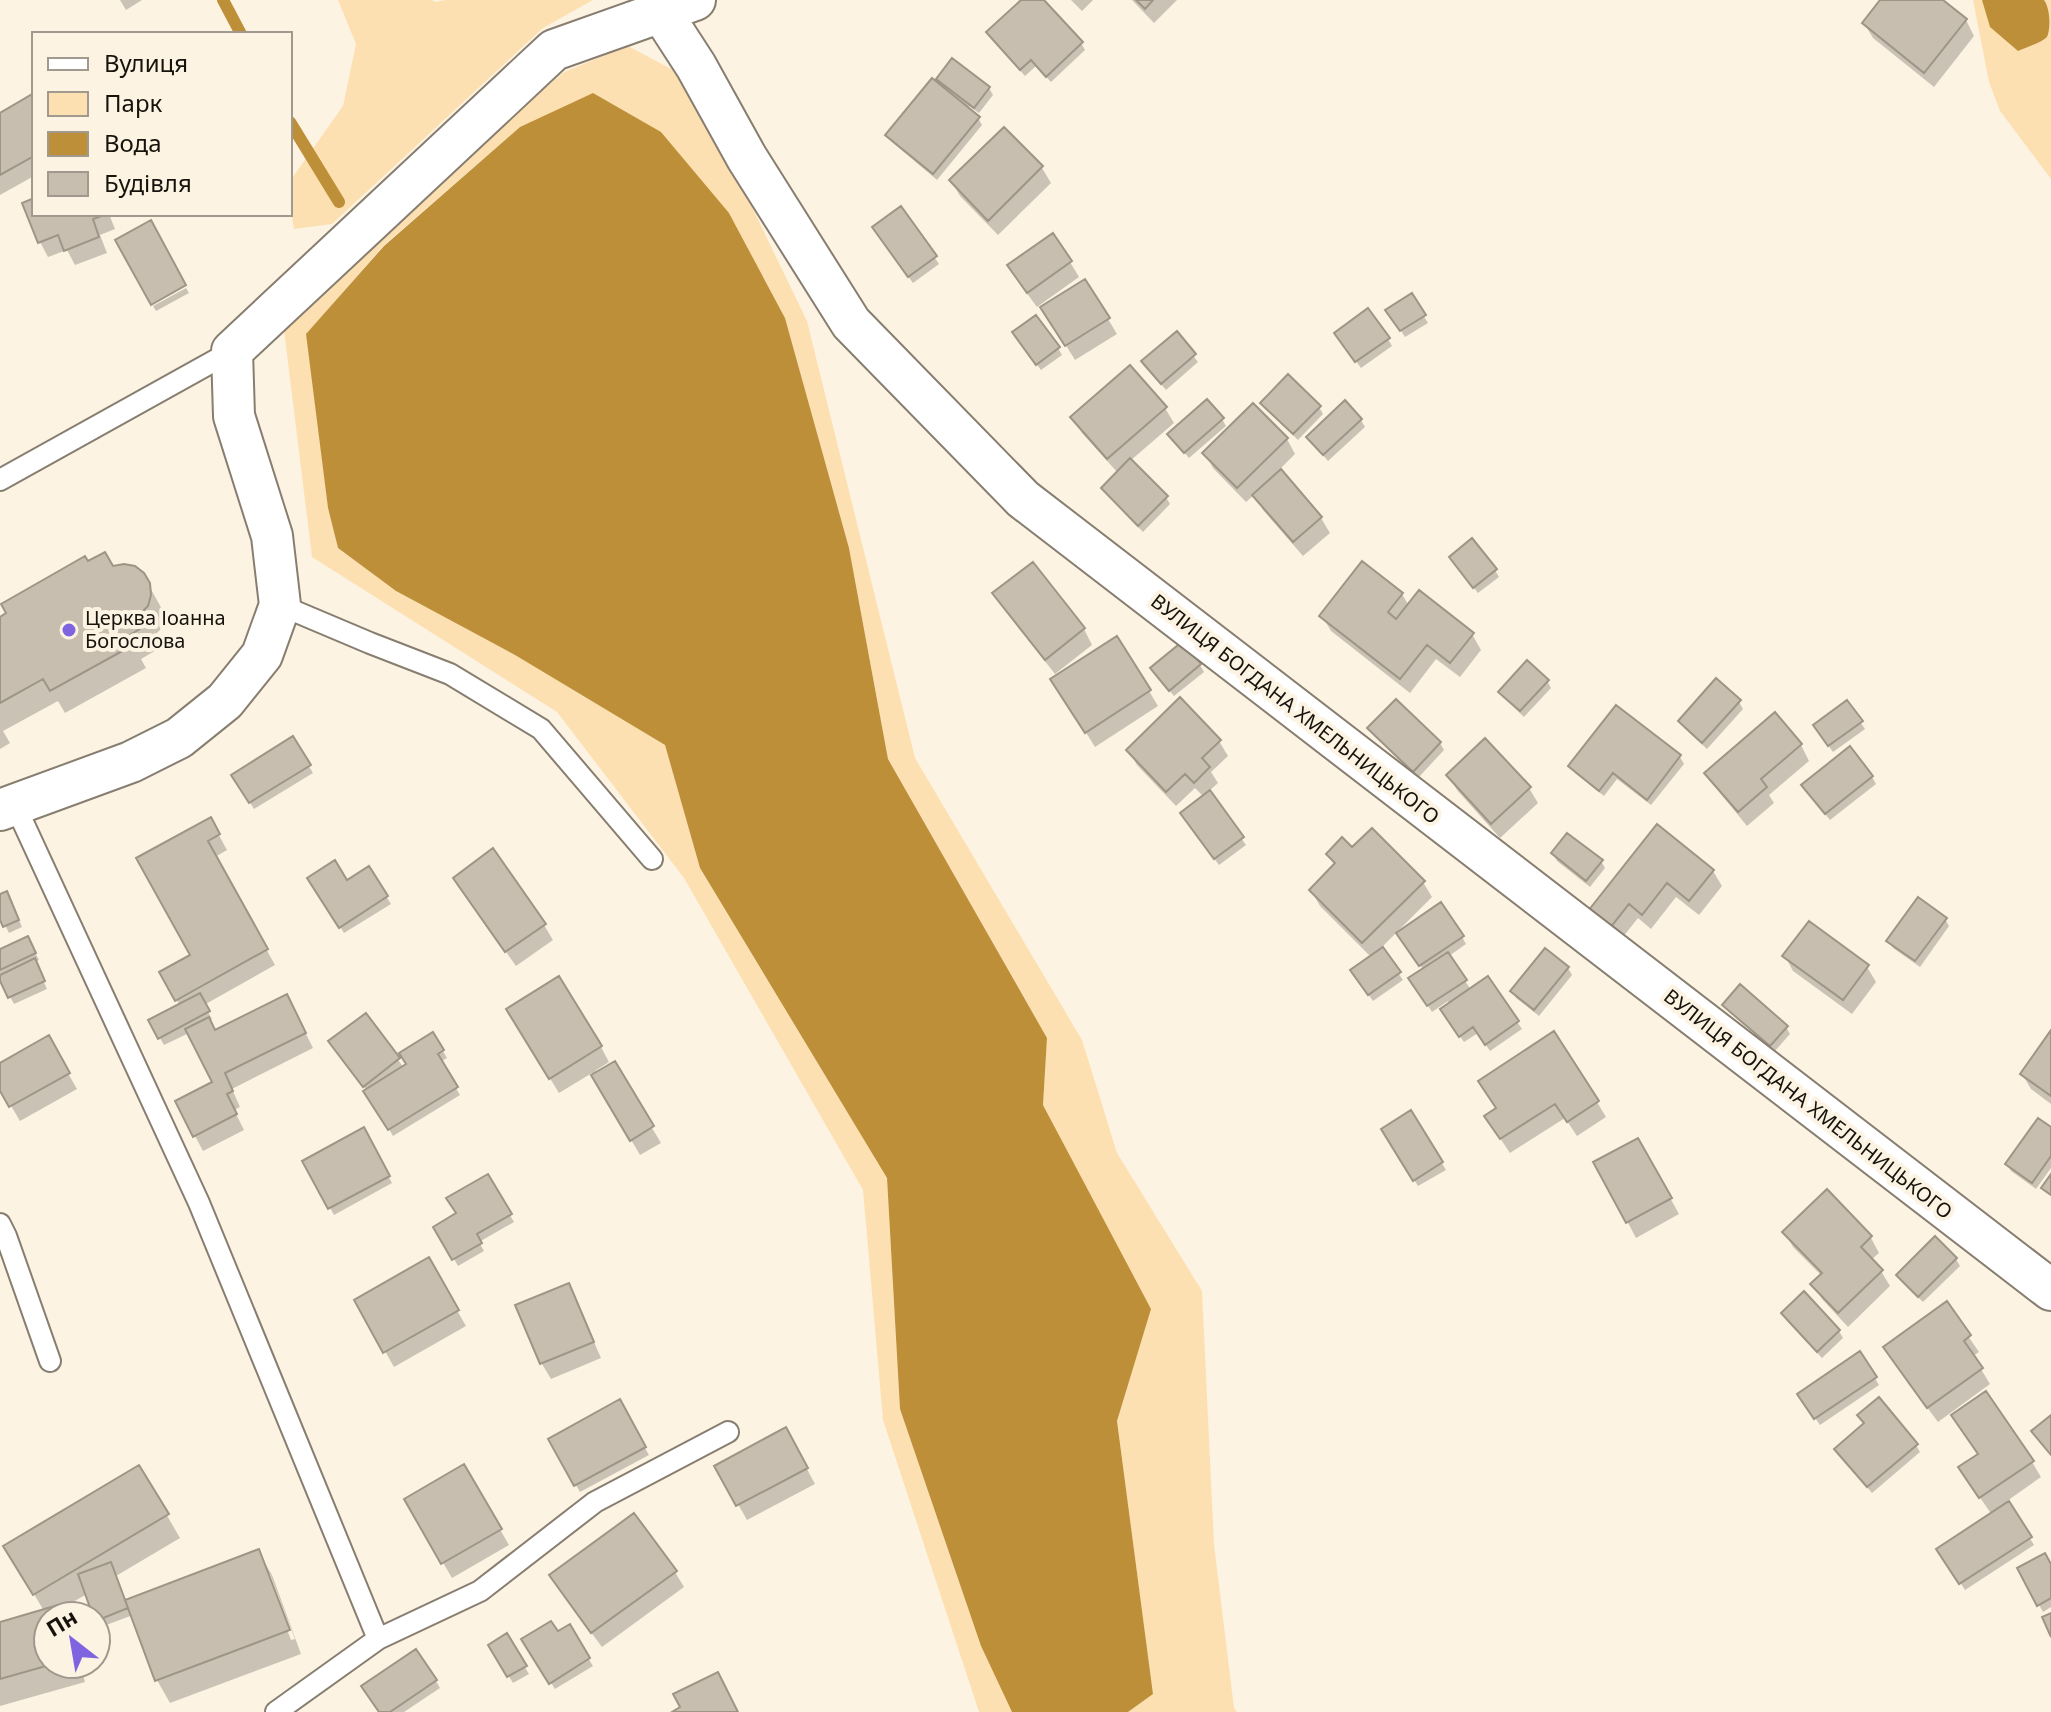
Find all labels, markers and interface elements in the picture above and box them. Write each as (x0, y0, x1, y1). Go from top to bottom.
legend (32, 32, 292, 216)
text: Вулиця (104, 46, 188, 79)
text: Парк (104, 86, 163, 119)
text: Вода (104, 126, 162, 159)
text: Будівля (104, 166, 192, 199)
street label: ВУЛИЦЯ БОГДАНА ХМЕЛЬНИЦЬКОГО (1146, 587, 1445, 830)
place label: Церква Іоанна Богослова (85, 604, 226, 654)
marker: Церква Іоанна Богослова (60, 621, 78, 639)
street label: ВУЛИЦЯ БОГДАНА ХМЕЛЬНИЦЬКОГО (1659, 982, 1958, 1225)
north arrow (32, 1600, 112, 1680)
text: Пн (40, 1601, 82, 1643)

